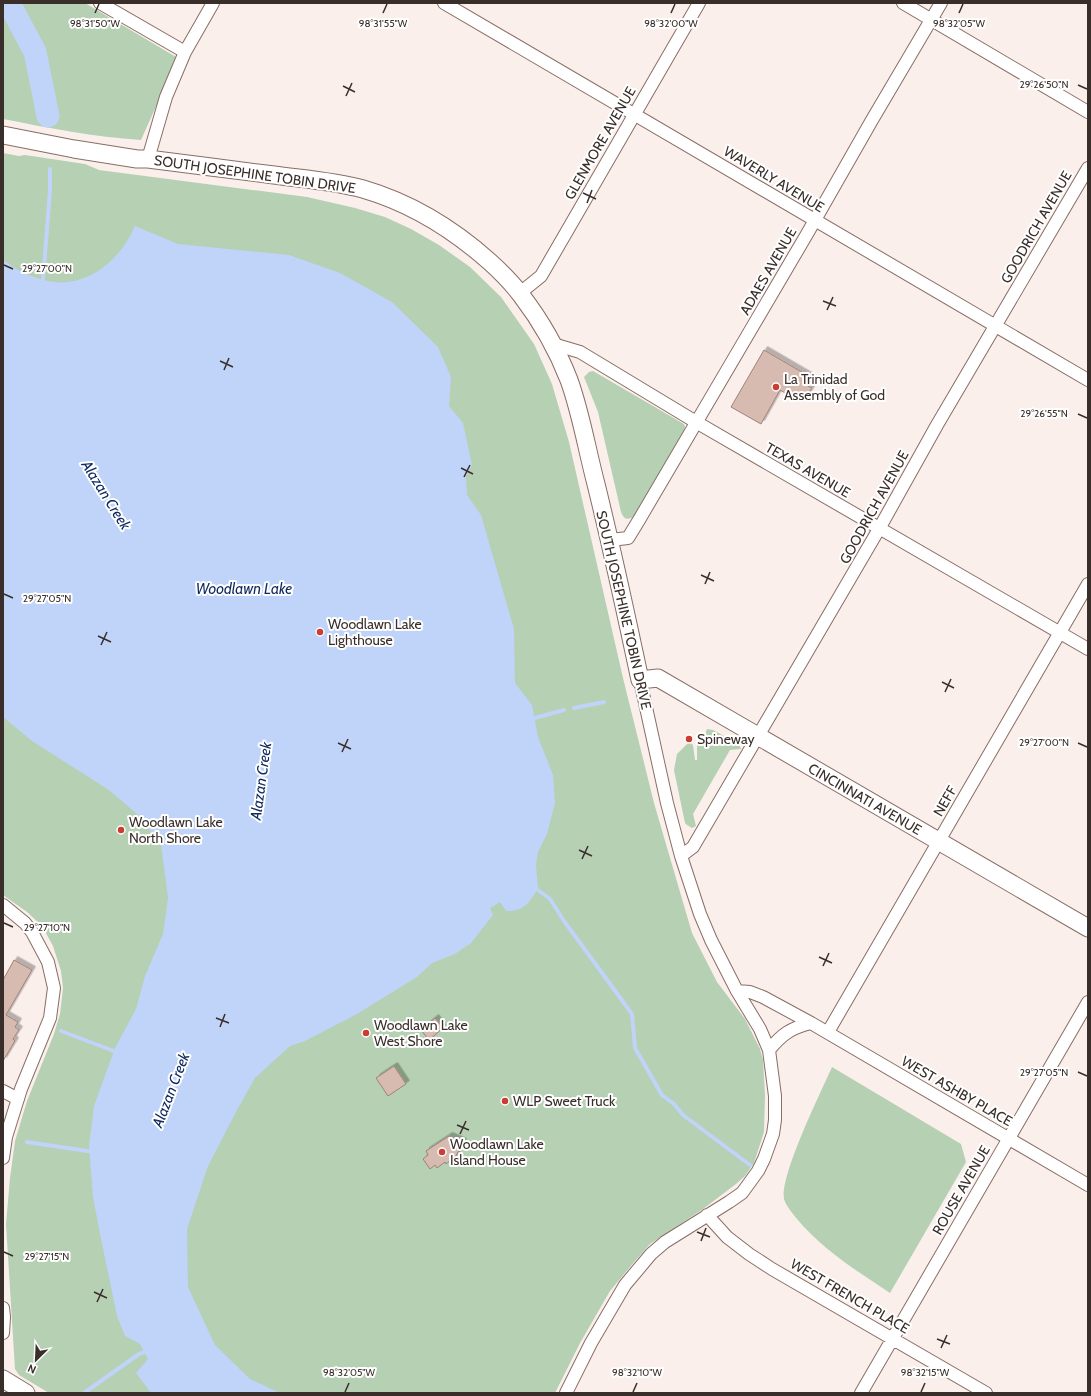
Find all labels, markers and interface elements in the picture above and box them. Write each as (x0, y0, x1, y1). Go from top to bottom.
text: 98°31'50"W (70, 17, 121, 30)
text: 98°31'55"W (359, 17, 408, 30)
text: 98°32'00"W (644, 17, 698, 30)
text: 98°32'05"W (933, 17, 986, 30)
text: 29°26'50"N (1019, 78, 1069, 91)
street label: GLENMORE AVENUE (560, 83, 640, 203)
street label: WAVERLY AVENUE (720, 142, 828, 216)
street label: SOUTH JOSEPHINE TOBIN DRIVE (153, 151, 357, 197)
street label: GOODRICH AVENUE (997, 167, 1076, 286)
street label: ADAES AVENUE (736, 224, 800, 318)
text: 29°27'00"N (22, 262, 72, 275)
place label: La Trinidad Assembly of God (784, 370, 885, 404)
marker: La Trinidad Assembly of God (771, 382, 781, 392)
text: 29°26'55"N (1020, 407, 1068, 420)
street label: TEXAS AVENUE (762, 438, 854, 502)
street label: GOODRICH AVENUE (835, 447, 913, 567)
water label: Alazan Creek (77, 456, 135, 534)
street label: SOUTH JOSEPHINE TOBIN DRIVE (592, 509, 656, 711)
water label: Woodlawn Lake (196, 580, 292, 598)
text: 29°27'05"N (23, 592, 71, 605)
place label: Woodlawn Lake Lighthouse (328, 615, 422, 649)
marker: Woodlawn Lake Lighthouse (315, 627, 325, 637)
place label: Spineway (697, 730, 754, 748)
marker: Spineway (684, 734, 694, 744)
text: 29°27'00"N (1019, 736, 1069, 749)
water label: Alazan Creek (246, 740, 275, 822)
street label: CINCINNATI AVENUE (805, 759, 925, 839)
street label: NEFF (929, 782, 961, 819)
place label: Woodlawn Lake North Shore (129, 813, 223, 847)
marker: Woodlawn Lake North Shore (116, 825, 126, 835)
text: 29°27'10"N (24, 921, 70, 934)
place label: Woodlawn Lake West Shore (374, 1016, 468, 1050)
marker: Woodlawn Lake West Shore (361, 1028, 371, 1038)
water label: Alazan Creek (148, 1050, 194, 1131)
street label: WEST ASHBY PLACE (898, 1052, 1016, 1130)
text: 29°27'05"N (1020, 1066, 1068, 1079)
place label: WLP Sweet Truck (513, 1092, 616, 1110)
marker: WLP Sweet Truck (500, 1096, 510, 1106)
place label: Woodlawn Lake Island House (450, 1135, 544, 1169)
street label: ROUSE AVENUE (928, 1142, 994, 1238)
marker: Woodlawn Lake Island House (437, 1147, 447, 1157)
text: 29°27'15"N (25, 1250, 69, 1263)
street label: WEST FRENCH PLACE (787, 1255, 913, 1338)
north arrow (16, 1340, 56, 1380)
text: N (26, 1361, 38, 1377)
text: 98°32'05"W (323, 1366, 376, 1379)
text: 98°32'10"W (612, 1366, 663, 1379)
text: 98°32'15"W (901, 1366, 950, 1379)

